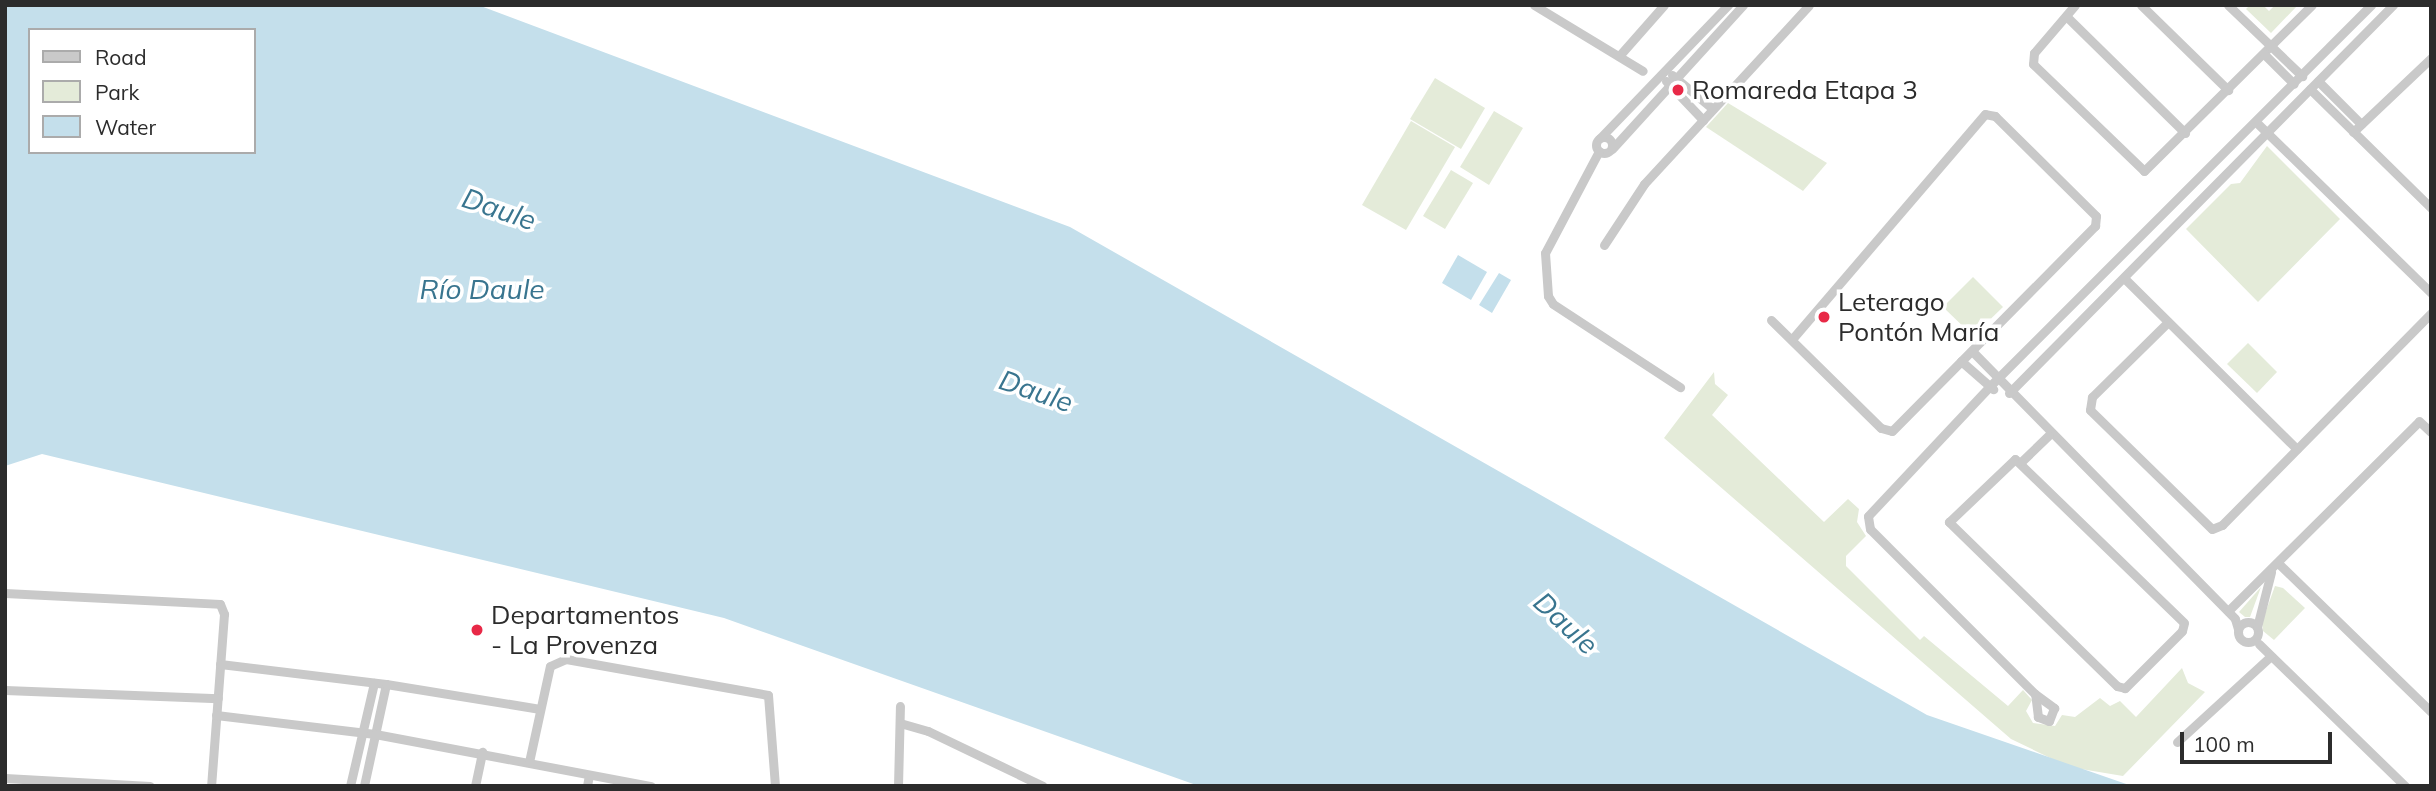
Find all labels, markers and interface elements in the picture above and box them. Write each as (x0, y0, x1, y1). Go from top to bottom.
legend (28, 28, 256, 154)
text: Road (95, 44, 146, 70)
place label: Romareda Etapa 3 (1692, 74, 1918, 106)
text: Park (95, 79, 139, 105)
marker: Romareda Etapa 3 (1670, 82, 1686, 98)
text: Water (95, 114, 156, 140)
water label: Daule (458, 181, 540, 237)
water label: Río Daule (419, 272, 545, 306)
place label: Leterago Pontón María (1838, 286, 1999, 348)
marker: Leterago Pontón María (1816, 309, 1832, 325)
water label: Daule (995, 363, 1077, 419)
water label: Daule (1527, 585, 1605, 661)
place label: Departamentos - La Provenza (491, 599, 680, 660)
marker: Departamentos - La Provenza (469, 622, 485, 638)
scale bar (2184, 718, 2336, 762)
text: 100 m (2193, 731, 2255, 757)

